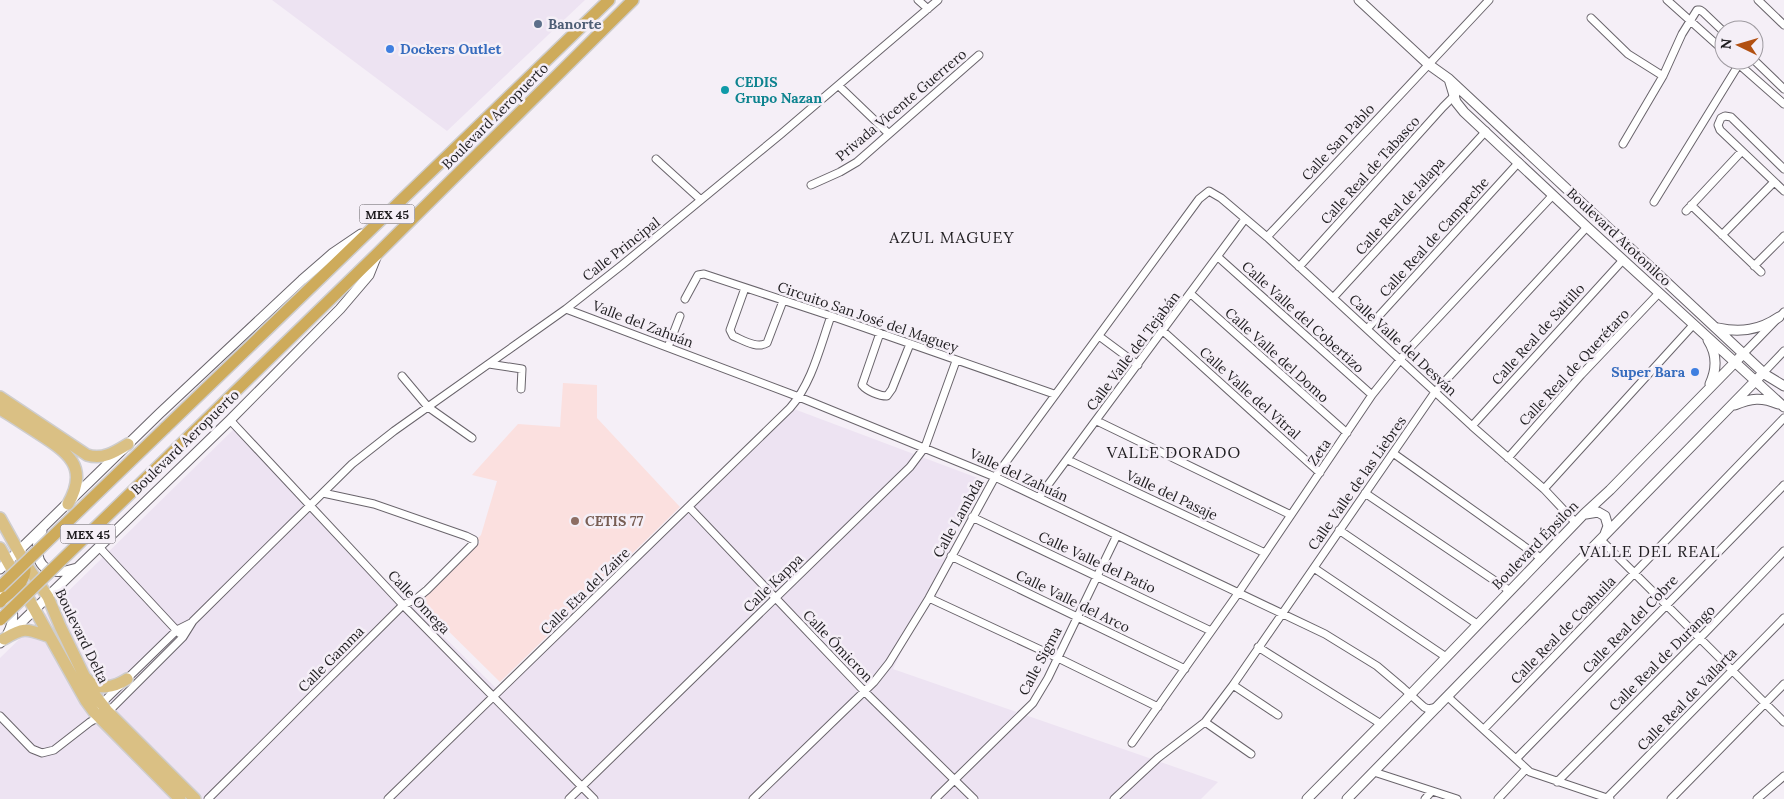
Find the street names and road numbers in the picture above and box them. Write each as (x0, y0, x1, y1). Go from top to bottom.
street label: Privada Vicente Guerrero (832, 45, 970, 165)
street label: Boulevard Aeropuerto (438, 59, 552, 173)
street label: Calle San Pablo (1298, 100, 1378, 184)
street label: Calle Real de Tabasco (1317, 112, 1423, 228)
street label: Calle Real de Jalapa (1351, 153, 1449, 259)
street label: Calle Real de Campeche (1375, 173, 1493, 301)
street label: Boulevard Atotonilco (1563, 184, 1675, 290)
road number: MEX 45 (360, 204, 414, 223)
street label: Calle Principal (579, 213, 664, 285)
street label: Calle Valle del Cobertizo (1238, 257, 1368, 377)
street label: Circuito San José del Maguey (775, 278, 961, 357)
street label: Calle Real de Saltillo (1488, 279, 1588, 389)
street label: Calle Valle del Tejabán (1082, 287, 1184, 414)
street label: Calle Valle del Desván (1345, 290, 1461, 400)
street label: Valle del Zahuán (589, 296, 696, 352)
street label: Calle Valle del Domo (1221, 304, 1333, 406)
street label: Calle Real de Querétaro (1515, 305, 1633, 429)
street label: Calle Valle del Vitral (1196, 343, 1304, 443)
street label: Boulevard Aeropuerto (127, 386, 243, 498)
street label: Calle Valle de las Liebres (1304, 413, 1410, 553)
street label: Zeta (1304, 435, 1334, 469)
street label: Valle del Zahuán (966, 444, 1072, 506)
street label: Valle del Pasaje (1122, 466, 1221, 524)
street label: Calle Lambda (929, 475, 987, 561)
street label: Boulevard Épsilon (1488, 496, 1582, 593)
road number: MEX 45 (61, 524, 116, 544)
street label: Calle Valle del Patio (1035, 527, 1159, 597)
street label: Calle Eta del Zaire (536, 543, 634, 638)
street label: Calle Kappa (739, 550, 807, 616)
street label: Calle Omega (384, 566, 454, 638)
street label: Calle Valle del Arco (1013, 566, 1133, 636)
street label: Calle Real del Cobre (1578, 571, 1682, 677)
street label: Calle Real de Coahuila (1507, 572, 1619, 688)
street label: Boulevard Delta (51, 586, 113, 686)
street label: Calle Real de Durango (1605, 601, 1719, 715)
street label: Calle Ómicron (799, 606, 877, 686)
street label: Calle Gamma (294, 622, 368, 696)
street label: Calle Sigma (1014, 624, 1066, 698)
street label: Calle Real de Vallarta (1633, 644, 1741, 754)

